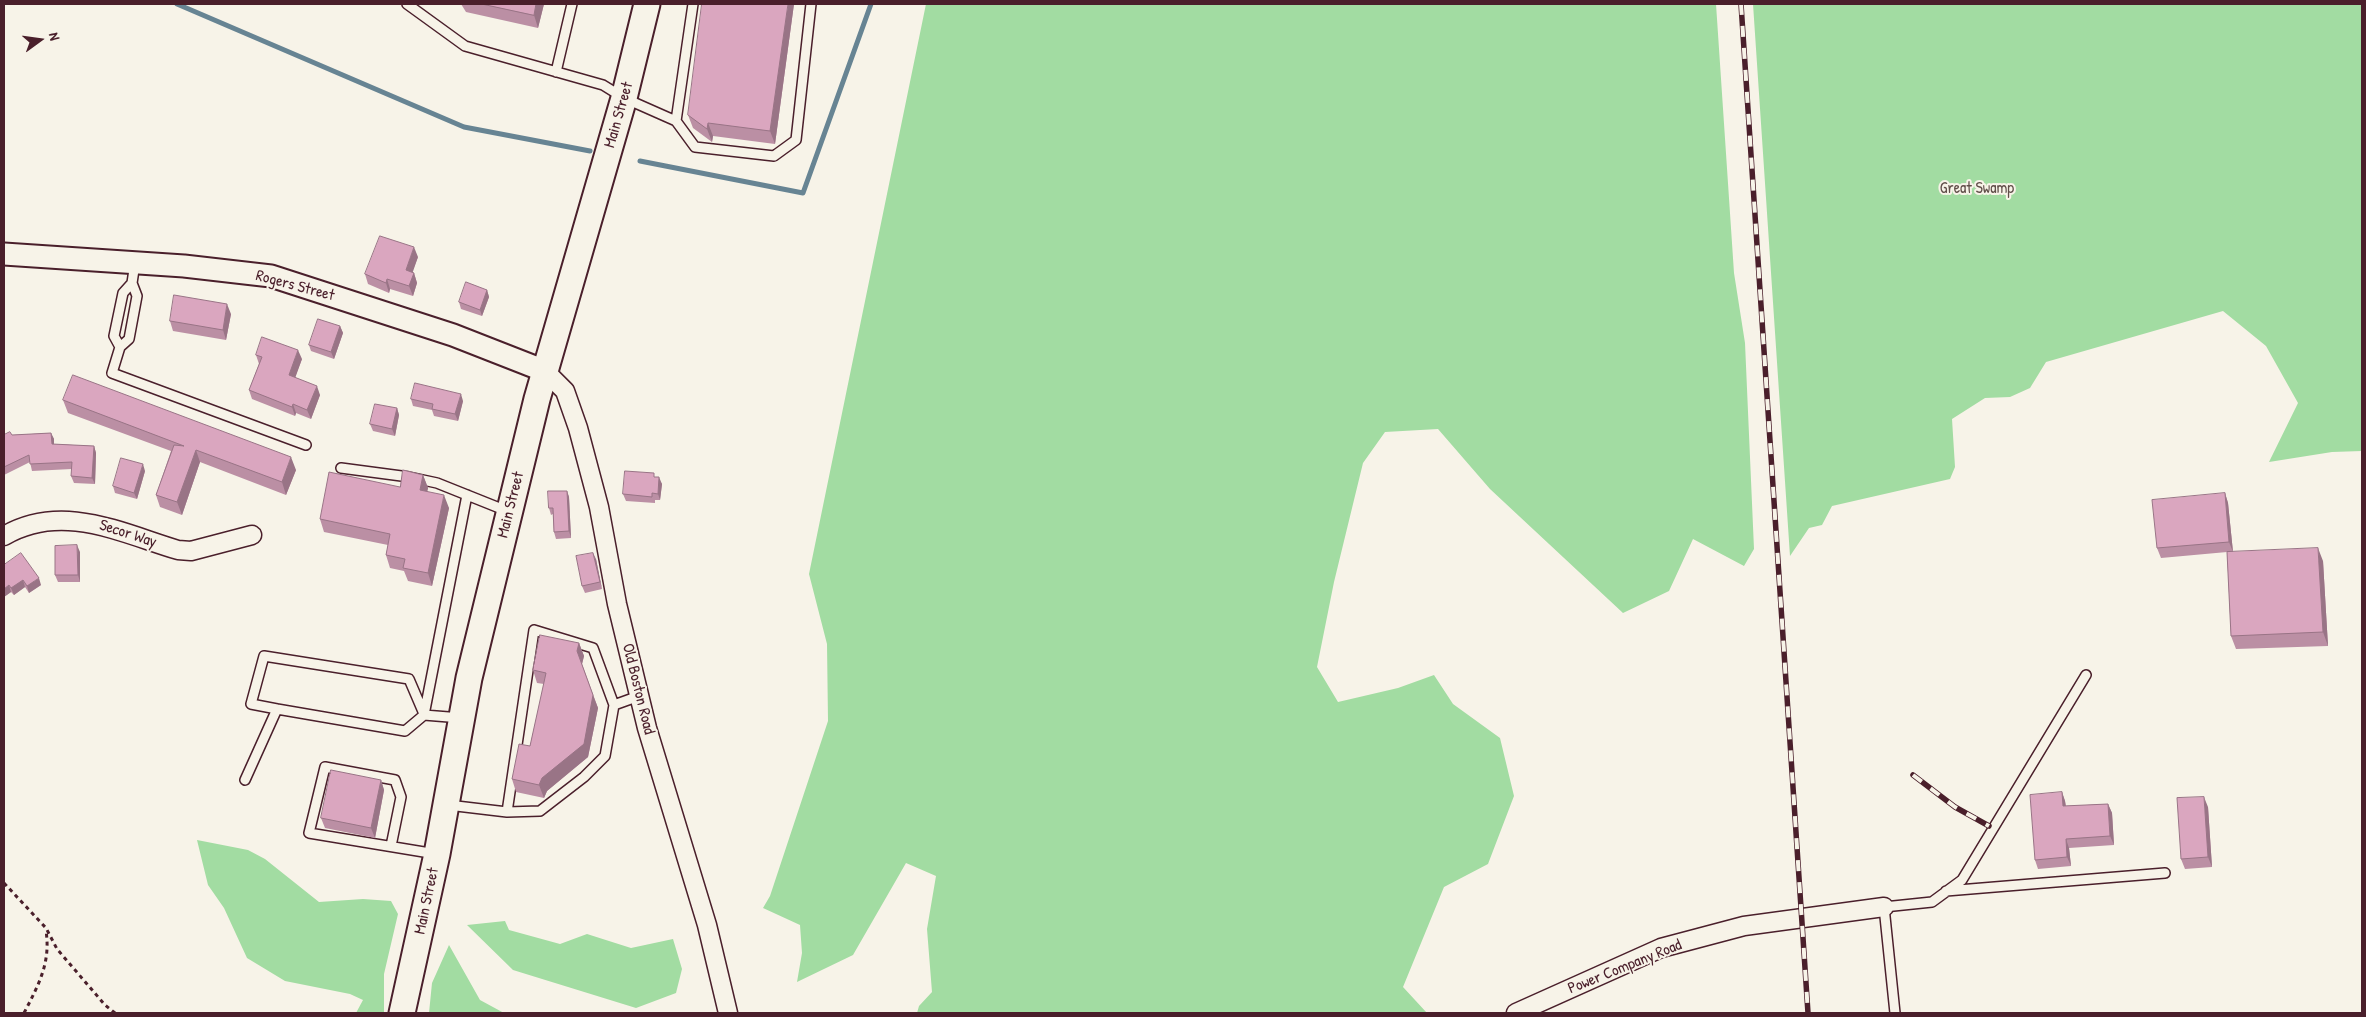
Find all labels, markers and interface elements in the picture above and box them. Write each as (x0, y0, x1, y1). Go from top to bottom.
north arrow (15, 15, 65, 65)
text: N (45, 30, 65, 42)
street label: Main Street (600, 80, 638, 150)
park label: Great Swamp (1940, 179, 2014, 199)
street label: Rogers Street (254, 266, 336, 306)
street label: Main Street (494, 470, 528, 540)
street label: Secor Way (97, 516, 159, 552)
street label: Old Boston Road (617, 642, 659, 736)
street label: Main Street (411, 866, 443, 936)
street label: Power Company Road (1565, 935, 1685, 999)

